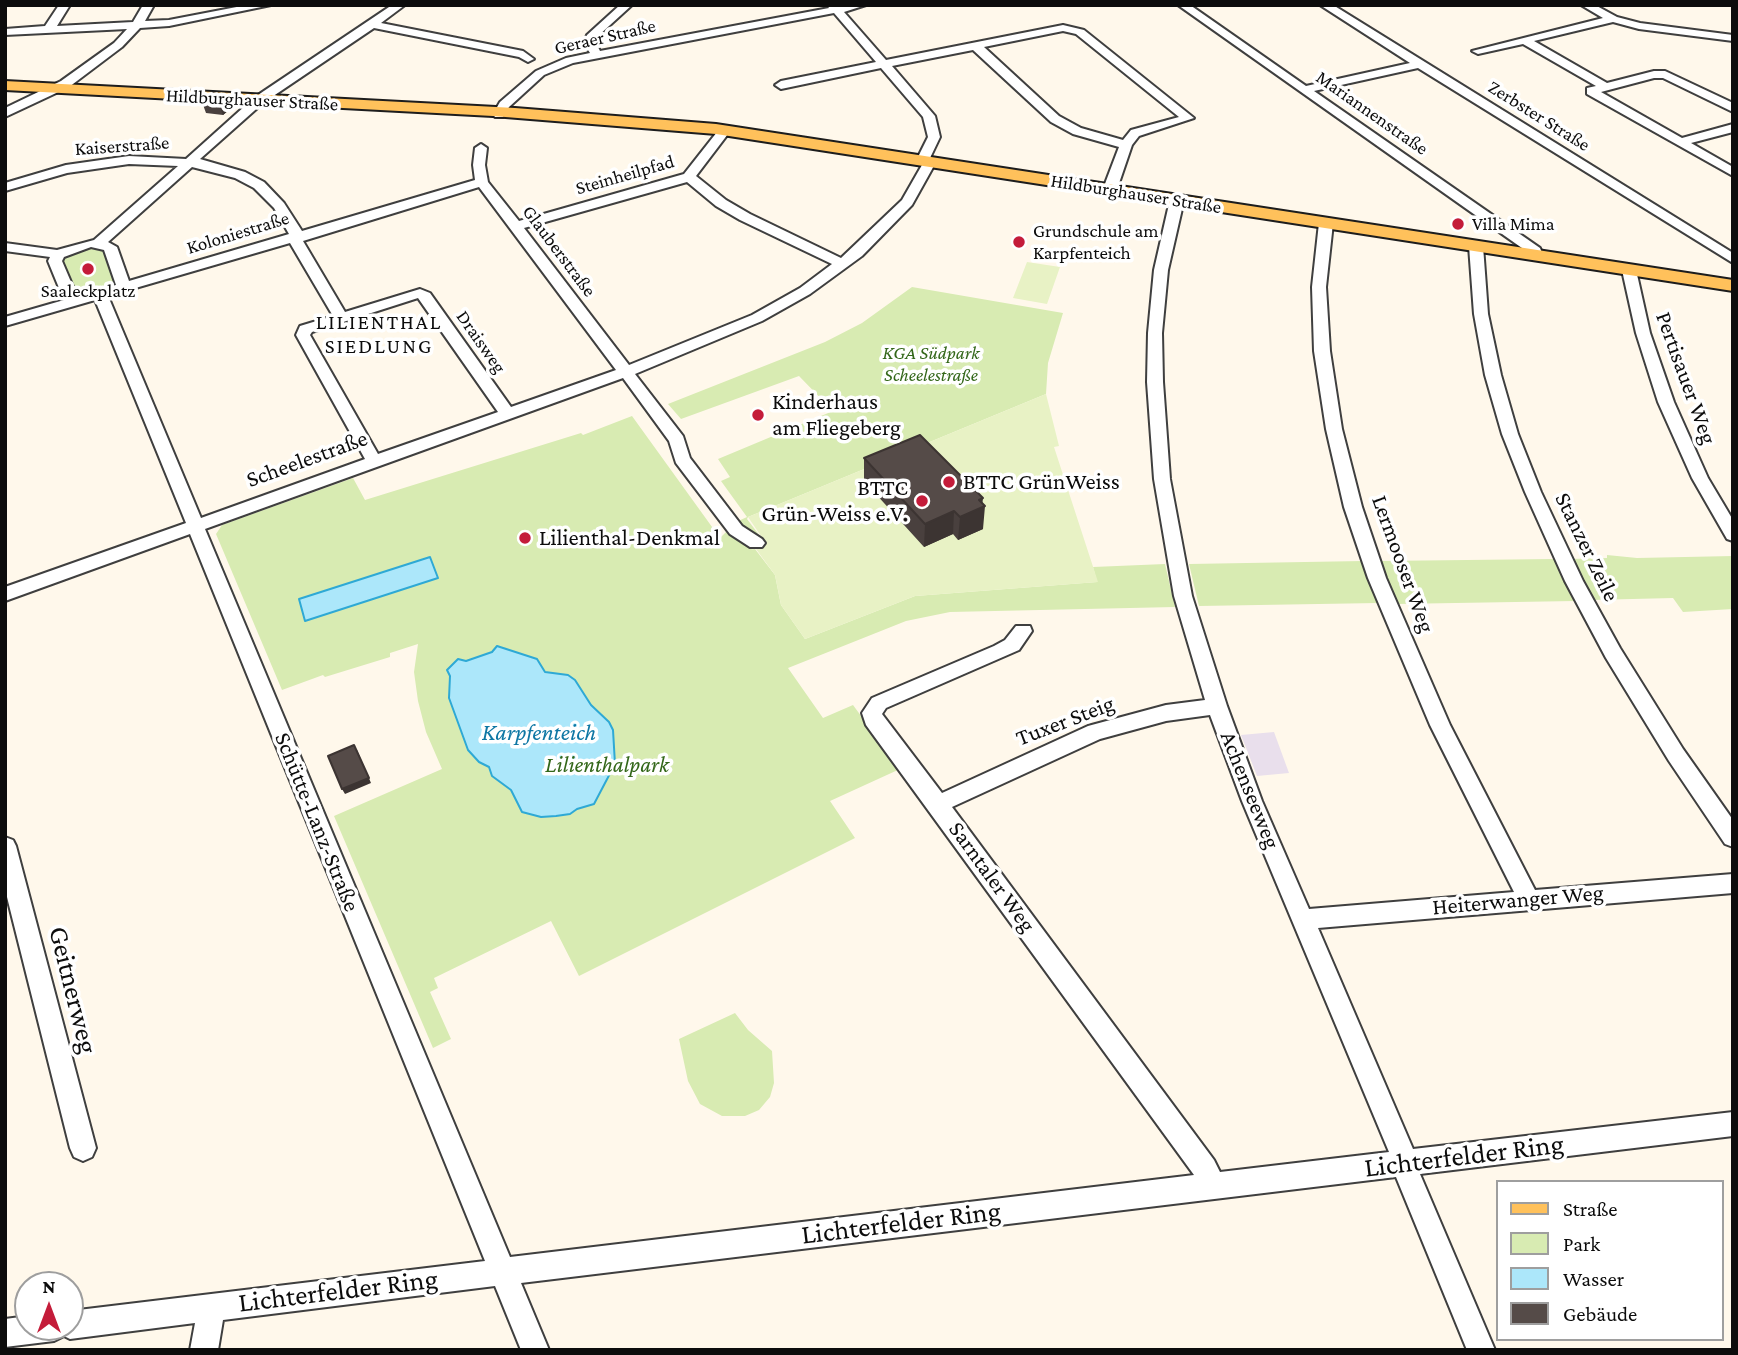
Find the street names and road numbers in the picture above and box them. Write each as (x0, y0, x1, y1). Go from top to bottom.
street label: Geraer Straße (552, 14, 658, 60)
street label: Mariannenstraße (1311, 66, 1433, 160)
street label: Zerbster Straße (1484, 76, 1594, 156)
street label: Hildburghauser Straße (165, 84, 339, 116)
street label: Kaiserstraße (74, 131, 170, 161)
street label: Steinheilpfad (573, 150, 677, 200)
street label: Hildburghauser Straße (1049, 169, 1223, 219)
street label: Glauberstraße (517, 201, 601, 301)
street label: Koloniestraße (184, 207, 292, 259)
street label: Draisweg (451, 306, 511, 378)
street label: Pertisauer Weg (1649, 308, 1723, 448)
street label: Scheelestraße (243, 424, 371, 494)
street label: Stanzer Zeile (1549, 488, 1625, 606)
street label: Lermooser Weg (1365, 492, 1441, 636)
street label: Tuxer Steig (1012, 690, 1118, 752)
street label: Achenseeweg (1214, 727, 1286, 853)
street label: Schütte-Lanz-Straße (268, 728, 366, 916)
street label: Sarntaler Weg (943, 816, 1041, 938)
street label: Heiterwanger Weg (1431, 879, 1605, 921)
street label: Geitnerweg (41, 923, 105, 1057)
street label: Lichterfelder Ring (1362, 1127, 1566, 1185)
street label: Lichterfelder Ring (799, 1194, 1003, 1252)
street label: Lichterfelder Ring (236, 1262, 440, 1320)

